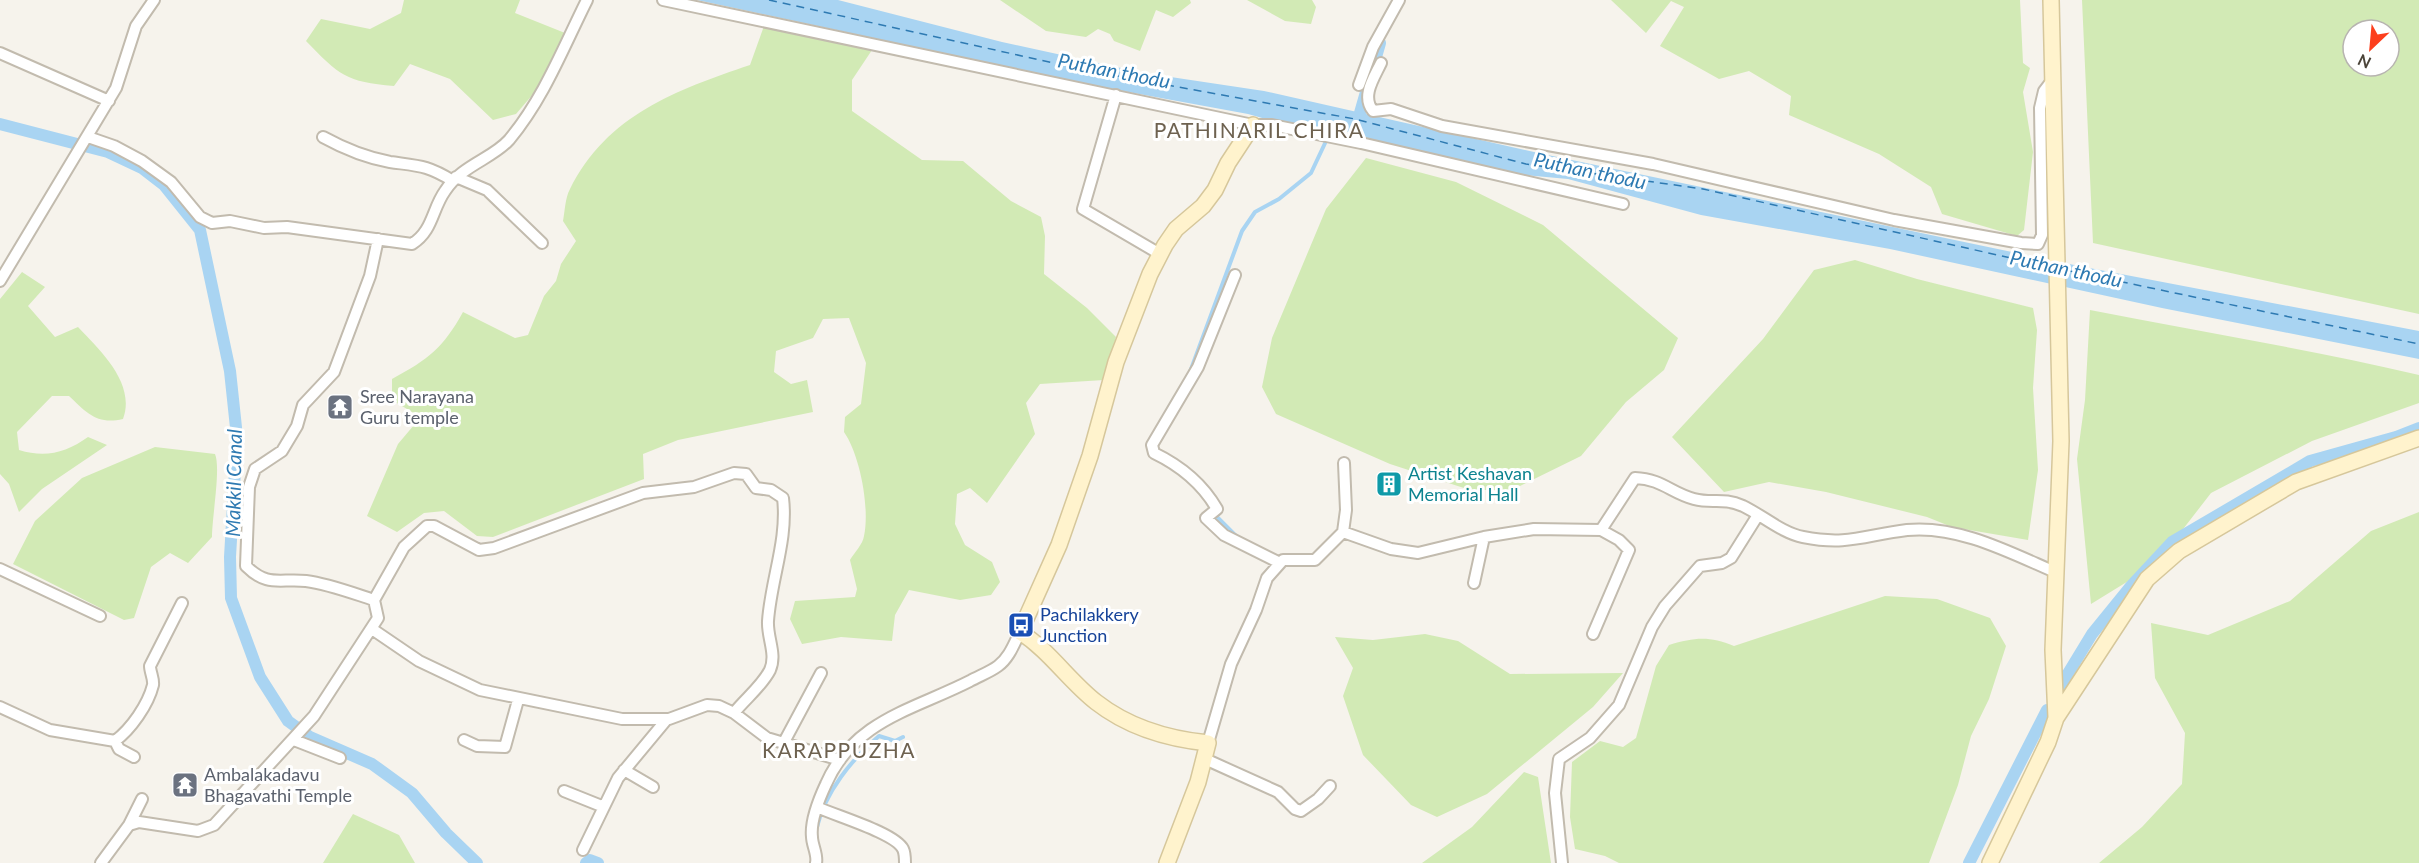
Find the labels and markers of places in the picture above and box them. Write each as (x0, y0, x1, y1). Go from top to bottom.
place label: Sree Narayana Guru temple (360, 385, 474, 428)
temple icon: Sree Narayana Guru temple (325, 392, 355, 422)
place label: Artist Keshavan Memorial Hall (1408, 462, 1532, 505)
building icon: Artist Keshavan Memorial Hall (1374, 469, 1404, 499)
place label: Pachilakkery Junction (1040, 603, 1139, 646)
bus stop icon: Pachilakkery Junction (1006, 610, 1036, 640)
place label: Ambalakadavu Bhagavathi Temple (204, 763, 352, 806)
temple icon: Ambalakadavu Bhagavathi Temple (170, 770, 200, 800)

